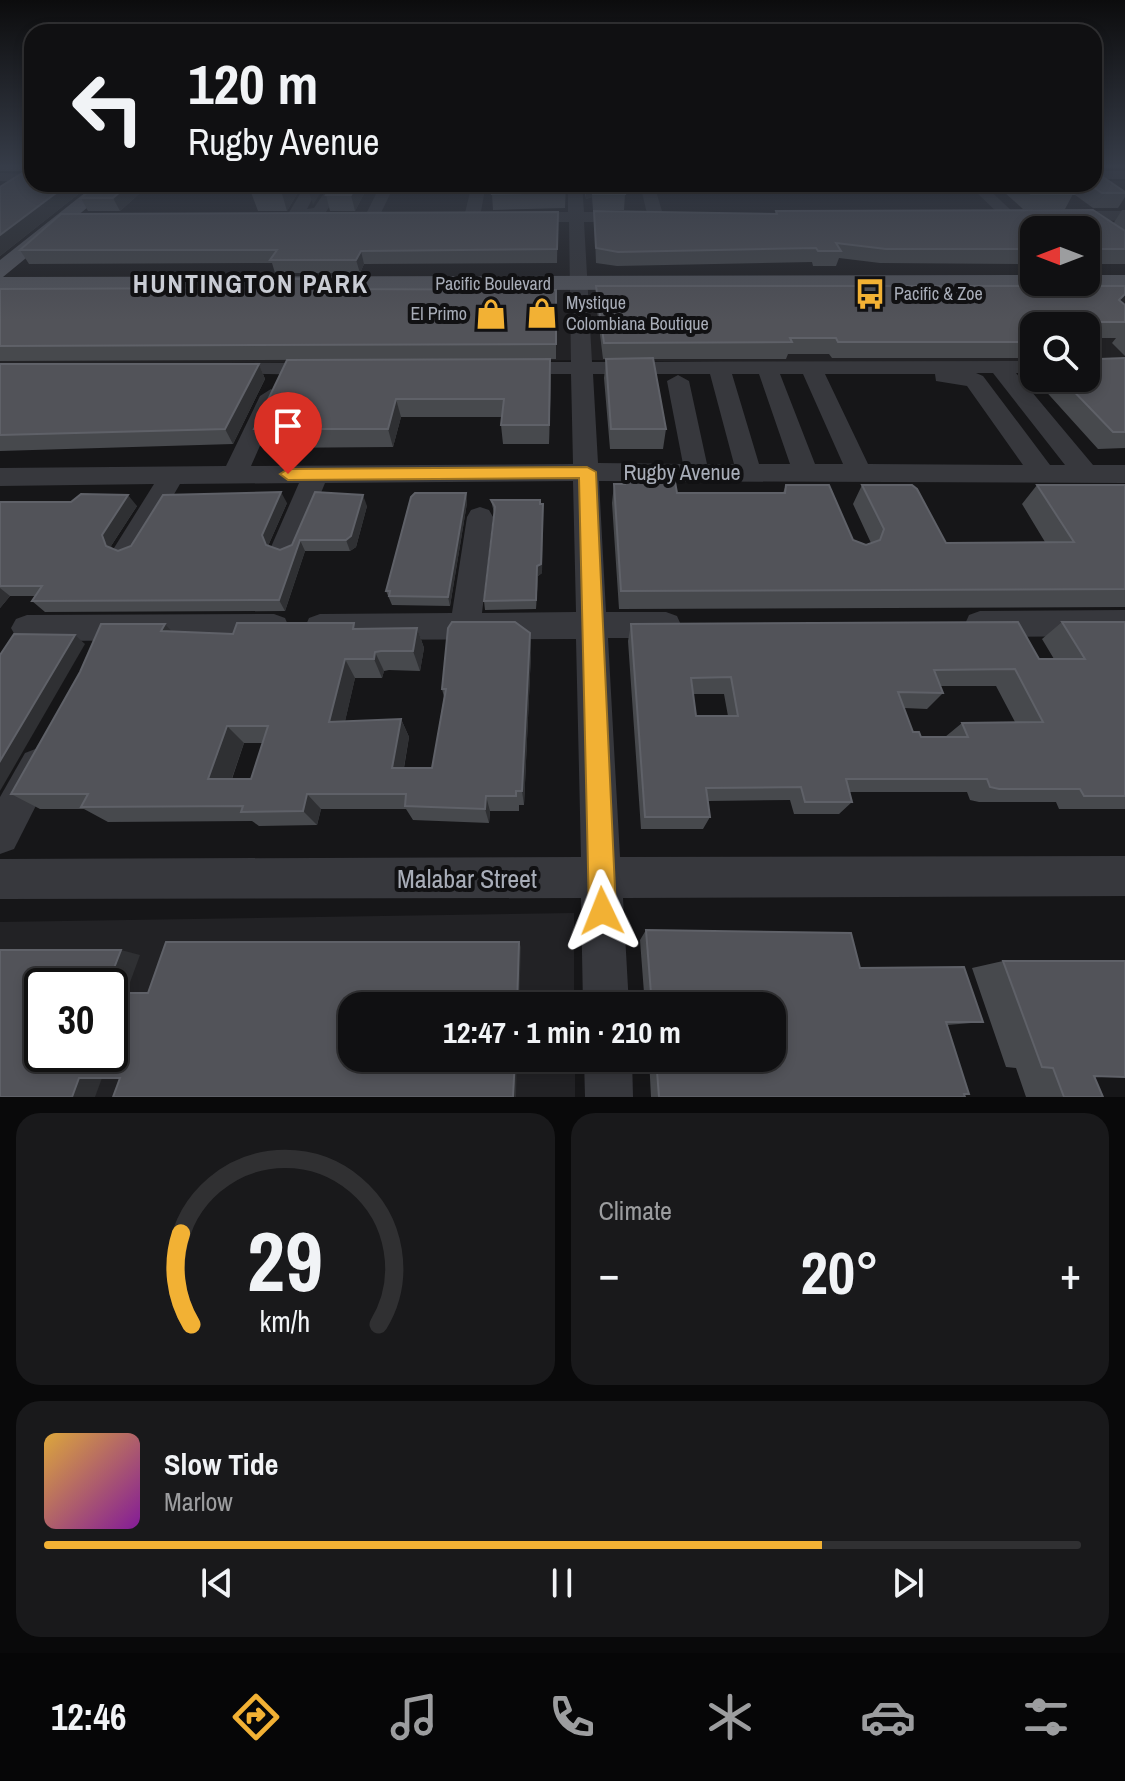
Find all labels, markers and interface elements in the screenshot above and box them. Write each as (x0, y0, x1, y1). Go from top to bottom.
text: 120 m (188, 46, 318, 121)
icon: left (56, 56, 160, 160)
text: Rugby Avenue (188, 118, 380, 166)
north arrow (1020, 216, 1100, 296)
map controls (1020, 216, 1100, 392)
district label: HUNTINGTON PARK (133, 266, 369, 301)
street label: Pacific Boulevard (435, 271, 551, 296)
bus stop icon: Pacific & Zoe (853, 277, 887, 311)
place label: Pacific & Zoe (894, 281, 983, 306)
place label: Mystique Colombiana Boutique (566, 290, 709, 336)
shop icon: Mystique Colombiana Boutique (525, 296, 559, 330)
shop icon: El Primo (474, 297, 508, 331)
place label: El Primo (410, 301, 467, 326)
button: search (1020, 312, 1100, 392)
pin (254, 392, 322, 474)
icon: arrive (266, 404, 310, 448)
street label: Rugby Avenue (623, 457, 741, 487)
street label: Malabar Street (397, 861, 537, 896)
position arrow (560, 869, 644, 953)
speed limit sign: 30 (24, 968, 128, 1072)
text: 12:47 · 1 min · 210 m (443, 1012, 681, 1052)
text: Climate (599, 1193, 672, 1228)
text: 29 (247, 1205, 323, 1317)
text: 20° (800, 1232, 879, 1313)
text: − (599, 1243, 620, 1303)
text: + (1060, 1243, 1081, 1303)
text: km/h (260, 1302, 311, 1341)
text: Slow Tide (164, 1444, 278, 1484)
text: Marlow (164, 1484, 233, 1519)
icon: previous (195, 1561, 239, 1605)
icon: pause (540, 1561, 584, 1605)
icon: next (886, 1561, 930, 1605)
icon: directions (228, 1689, 284, 1745)
icon: music (386, 1689, 442, 1745)
icon: phone (544, 1689, 600, 1745)
icon: climate (702, 1689, 758, 1745)
icon: car (860, 1689, 916, 1745)
icon: filters (1018, 1689, 1074, 1745)
text: 12:46 (51, 1693, 126, 1741)

